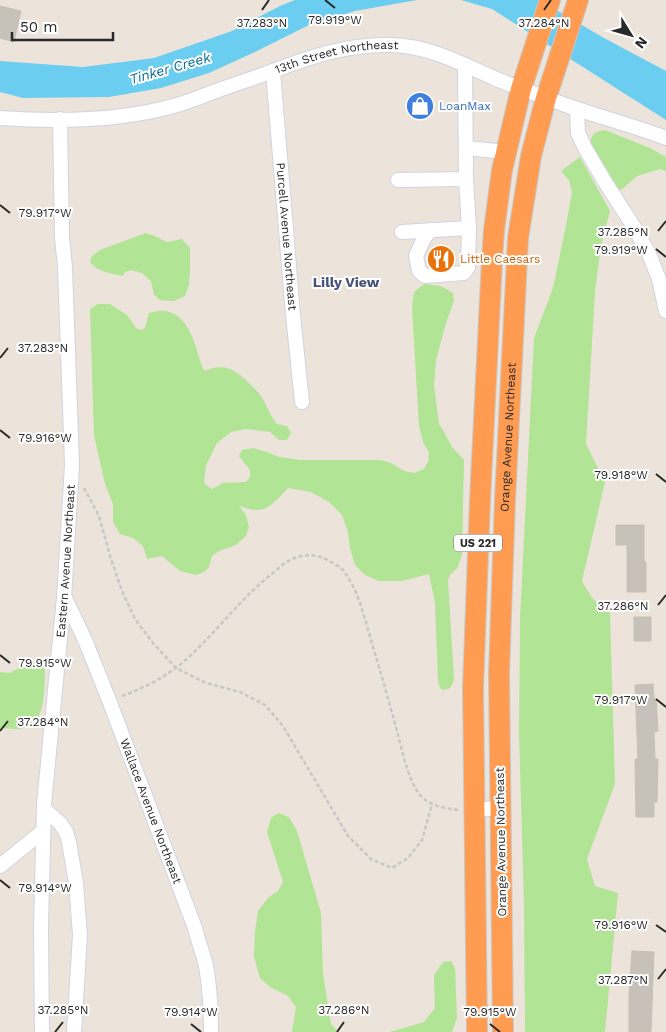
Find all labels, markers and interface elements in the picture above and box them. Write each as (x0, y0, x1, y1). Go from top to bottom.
scale bar (12, 10, 114, 42)
north arrow (606, 10, 656, 60)
text: 79.919°W (308, 13, 362, 27)
text: 37.283°N (237, 16, 287, 30)
text: 37.284°N (518, 16, 570, 30)
text: 50 m (20, 18, 57, 36)
text: N (632, 34, 651, 52)
street label: 13th Street Northeast (273, 38, 399, 77)
water label: Tinker Creek (128, 49, 213, 87)
shop icon: LoanMax (405, 91, 435, 121)
place label: LoanMax (439, 99, 491, 113)
street label: Purcell Avenue Northeast (274, 162, 300, 311)
text: 79.917°W (18, 206, 72, 220)
text: 37.285°N (598, 225, 649, 239)
text: 79.919°W (594, 243, 648, 257)
restaurant icon: Little Caesars (426, 244, 456, 274)
place label: Little Caesars (460, 252, 540, 266)
district label: Lilly View (313, 274, 380, 290)
text: 37.283°N (18, 341, 68, 355)
street label: Orange Avenue Northeast (498, 362, 519, 512)
text: 79.916°W (18, 431, 72, 445)
text: 79.918°W (594, 468, 648, 482)
street label: Eastern Avenue Northeast (53, 484, 78, 638)
road number: US 221 (454, 534, 502, 552)
text: 37.286°N (597, 599, 649, 613)
text: 79.915°W (18, 656, 72, 670)
text: 79.917°W (594, 693, 648, 707)
text: 37.284°N (17, 715, 69, 729)
street label: Wallace Avenue Northeast (117, 737, 185, 886)
street label: Orange Avenue Northeast (493, 767, 509, 917)
text: 79.914°W (18, 881, 72, 895)
text: 79.916°W (594, 918, 648, 932)
text: 37.287°N (598, 973, 648, 987)
text: 37.285°N (38, 1003, 89, 1017)
text: 37.286°N (318, 1003, 370, 1017)
text: 79.914°W (164, 1005, 218, 1019)
text: 79.915°W (463, 1005, 517, 1019)

